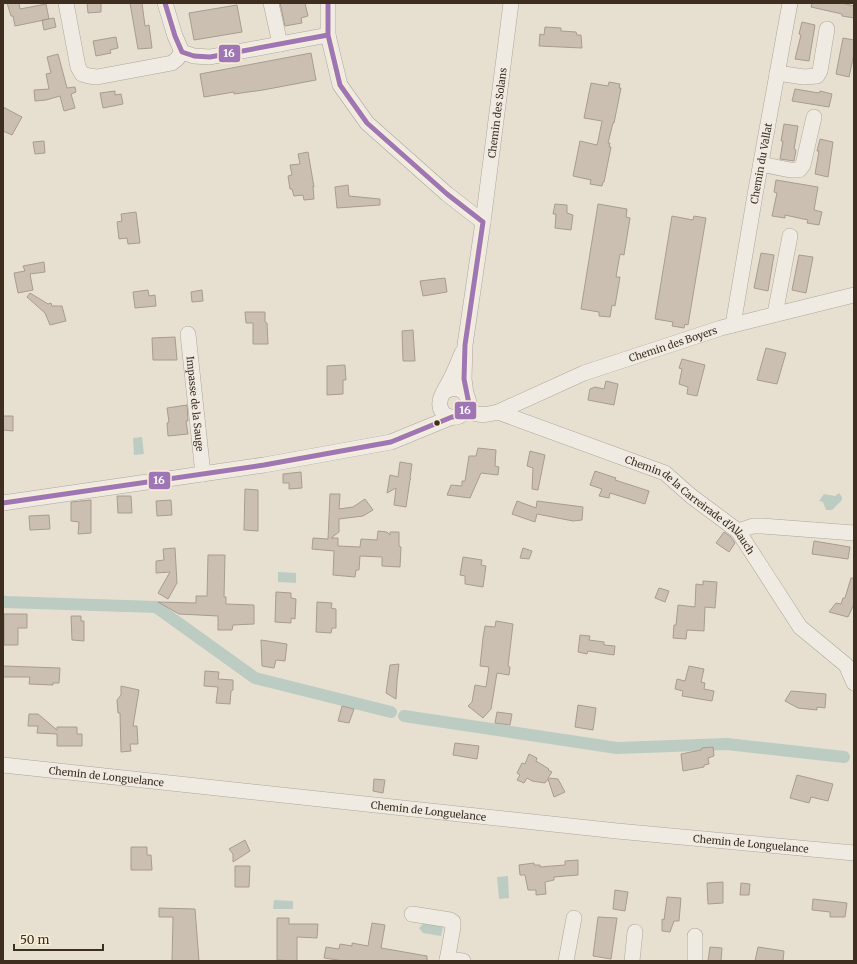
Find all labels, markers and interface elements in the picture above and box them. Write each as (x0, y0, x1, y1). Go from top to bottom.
line badge: 16 (218, 44, 241, 63)
text: 16 (223, 46, 235, 60)
street label: Chemin des Solans (485, 67, 509, 159)
street label: Chemin du Vallat (747, 122, 775, 205)
street label: Chemin des Boyers (627, 323, 719, 364)
street label: Impasse de la Sauge (184, 355, 207, 452)
line badge: 16 (454, 401, 477, 420)
text: 16 (459, 403, 471, 417)
unlabelled marker (432, 418, 442, 428)
street label: Chemin de la Carreirade d'Allauch (623, 452, 758, 557)
line badge: 16 (148, 471, 171, 490)
text: 16 (153, 473, 165, 487)
street label: Chemin de Longuelance (48, 763, 165, 789)
street label: Chemin de Longuelance (370, 798, 487, 823)
street label: Chemin de Longuelance (693, 832, 809, 855)
scale bar (14, 926, 103, 952)
text: 50 m (20, 932, 49, 947)

